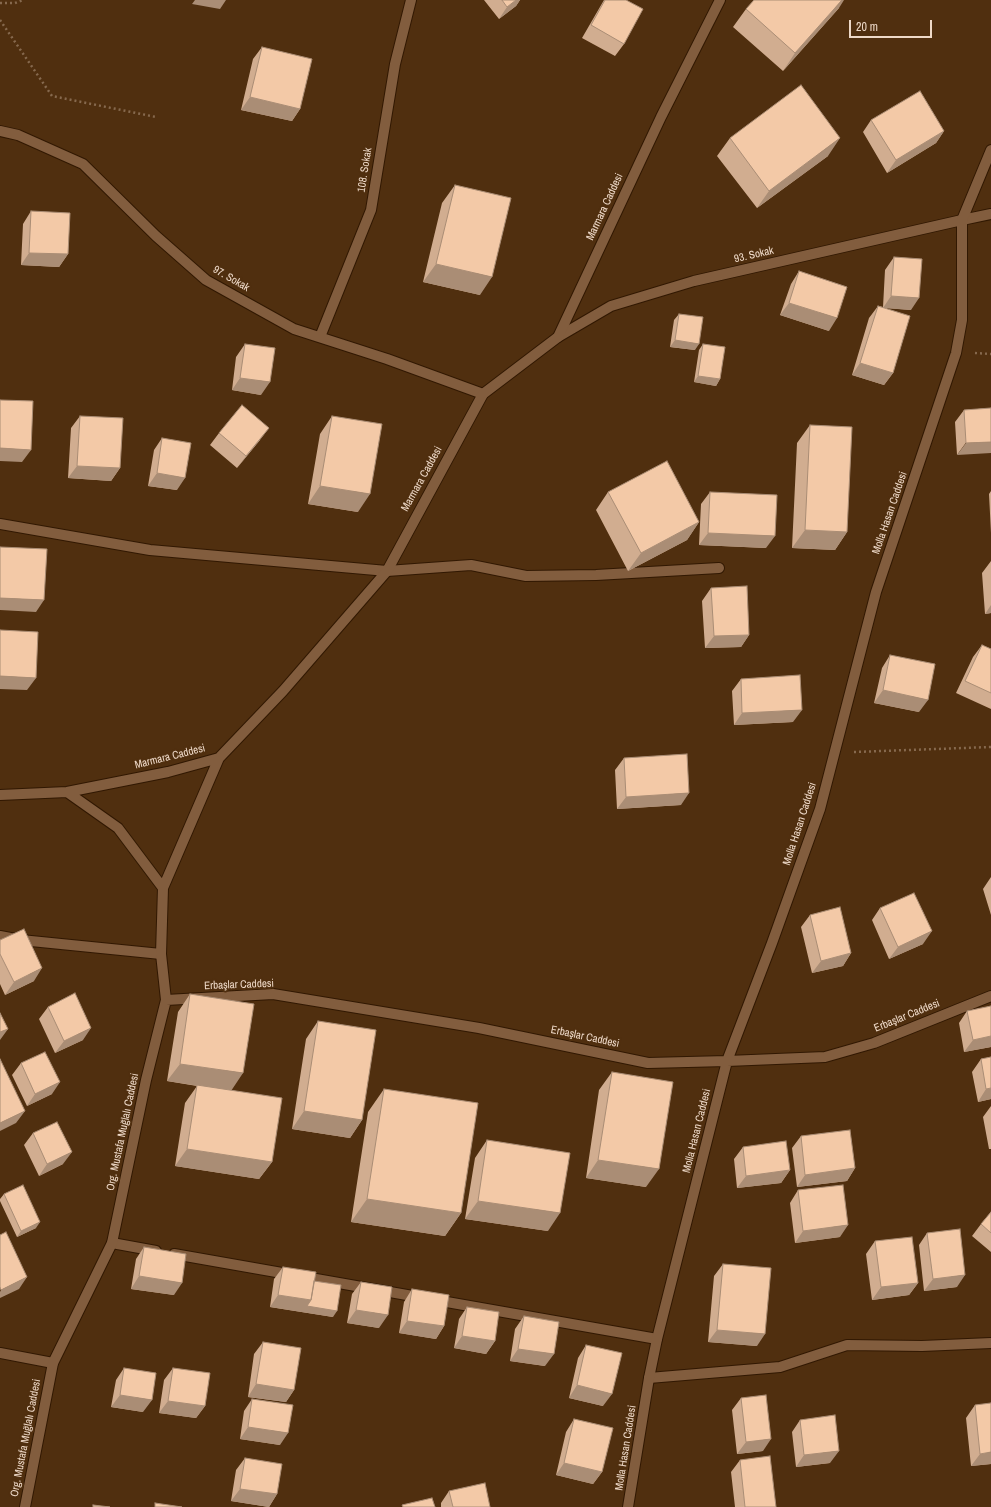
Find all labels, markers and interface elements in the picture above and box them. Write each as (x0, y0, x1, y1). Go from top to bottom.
scale bar (851, 12, 934, 38)
text: 20 m (856, 19, 878, 35)
street label: 108. Sokak (355, 147, 375, 193)
street label: Marmara Caddesi (584, 172, 626, 242)
street label: 93. Sokak (733, 244, 775, 266)
street label: 97. Sokak (210, 263, 252, 295)
street label: Marmara Caddesi (399, 444, 445, 514)
street label: Molla Hasan Caddesi (870, 470, 910, 556)
street label: Marmara Caddesi (133, 742, 207, 772)
street label: Molla Hasan Caddesi (780, 781, 820, 867)
street label: Erbaşlar Caddesi (204, 977, 274, 993)
street label: Erbaşlar Caddesi (872, 997, 942, 1035)
street label: Erbaşlar Caddesi (550, 1023, 620, 1051)
street label: Org. Mustafa Muğlalı Caddesi (104, 1072, 142, 1192)
street label: Molla Hasan Caddesi (680, 1088, 714, 1174)
street label: Org. Mustafa Muğlalı Caddesi (8, 1378, 44, 1498)
street label: Molla Hasan Caddesi (613, 1404, 639, 1492)

